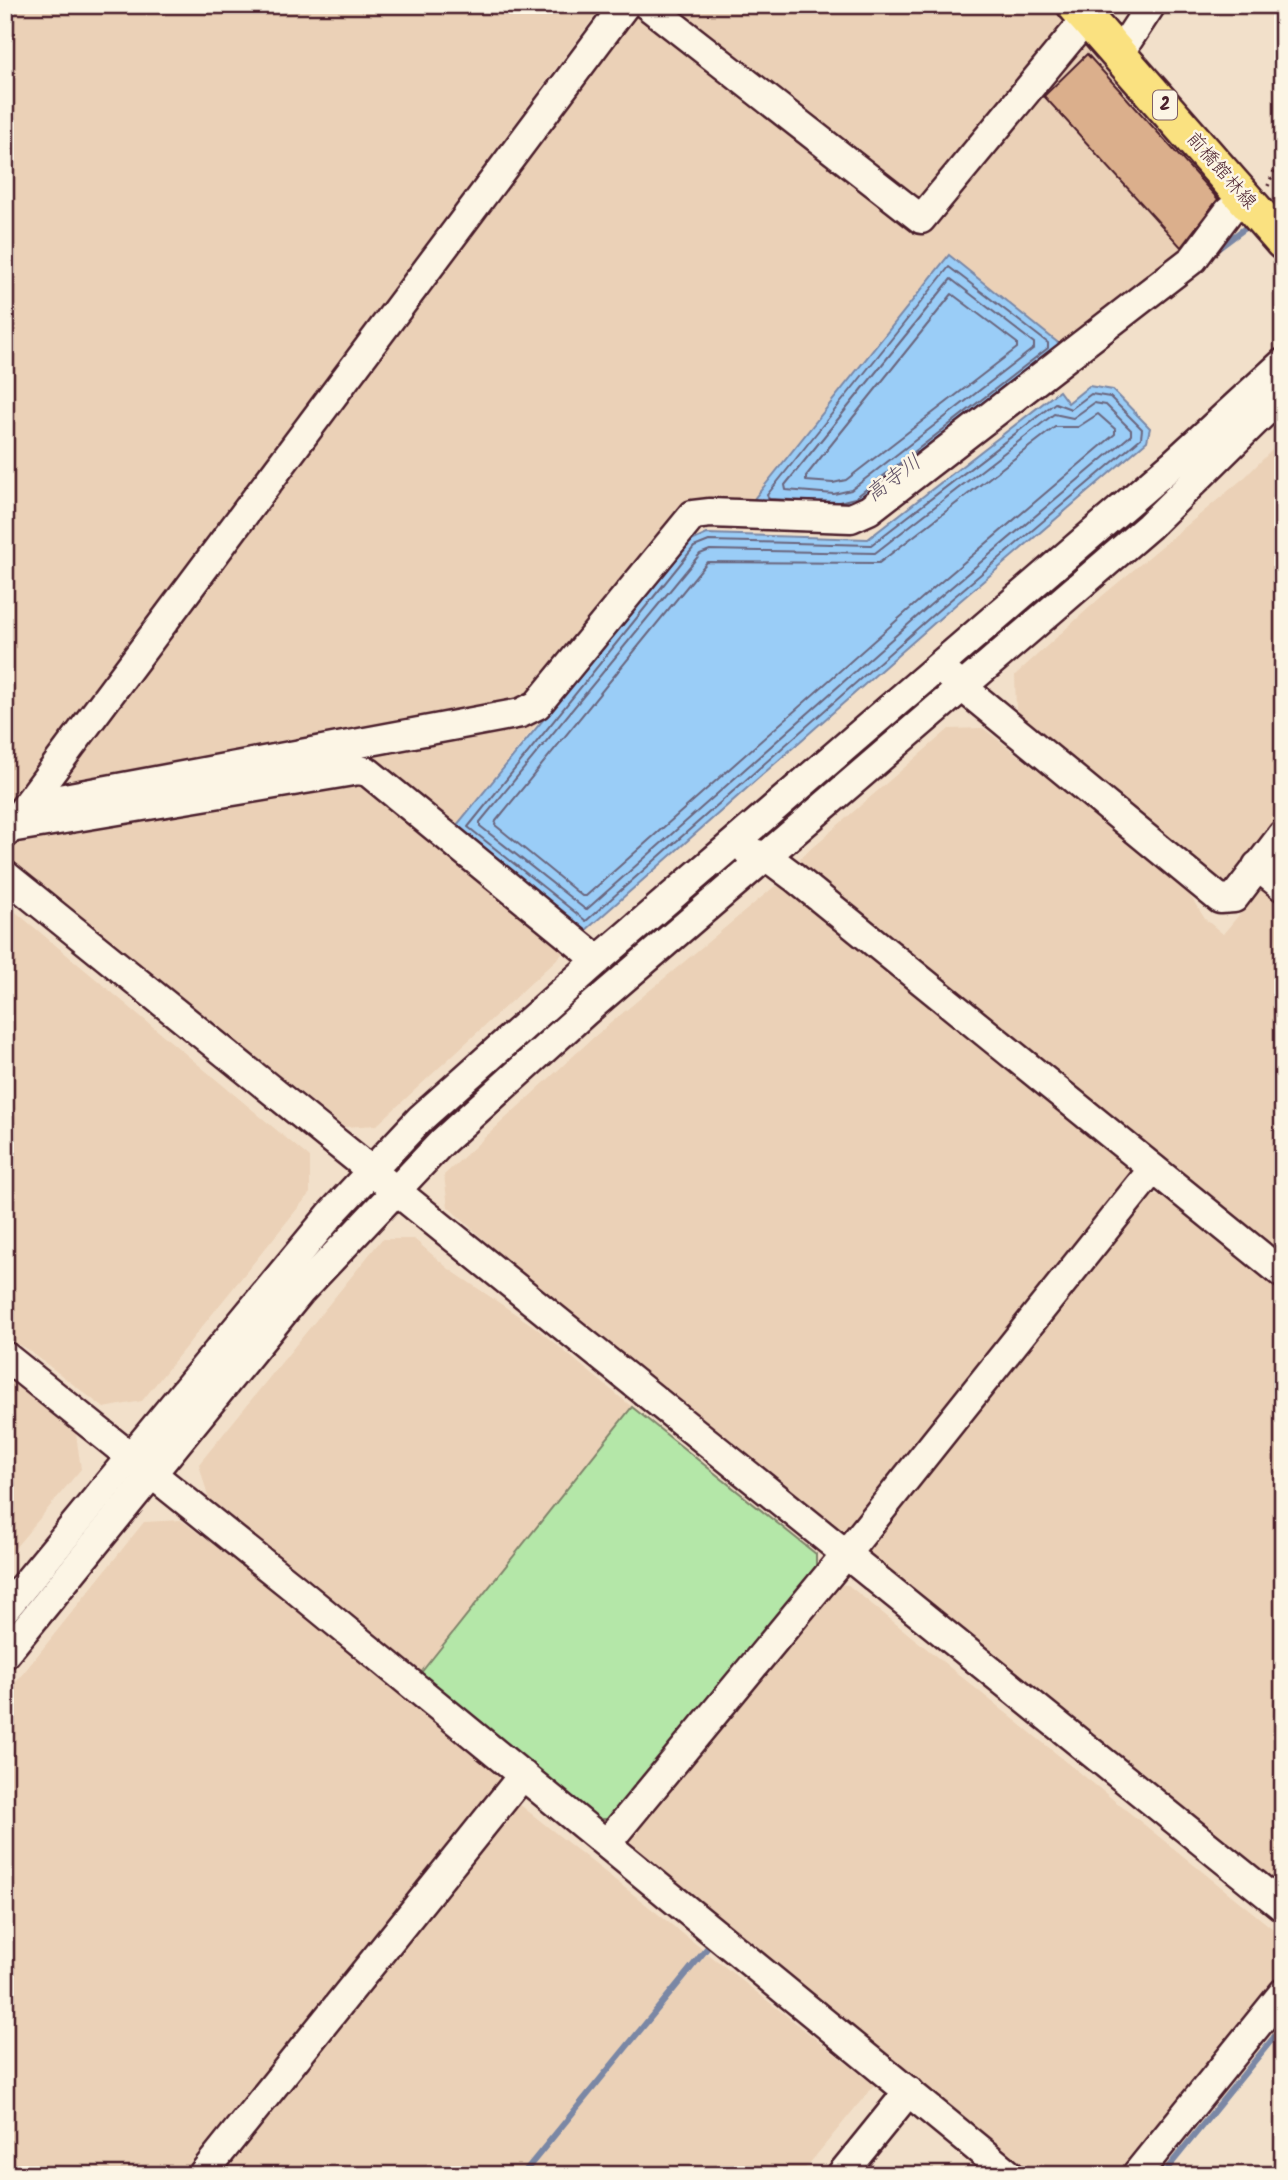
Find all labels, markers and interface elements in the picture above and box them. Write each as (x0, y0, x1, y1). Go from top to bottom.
road number: 2 (1153, 90, 1177, 120)
street label: 前橋館林線 (1179, 125, 1263, 217)
water label: 高寺川 (859, 447, 929, 511)

